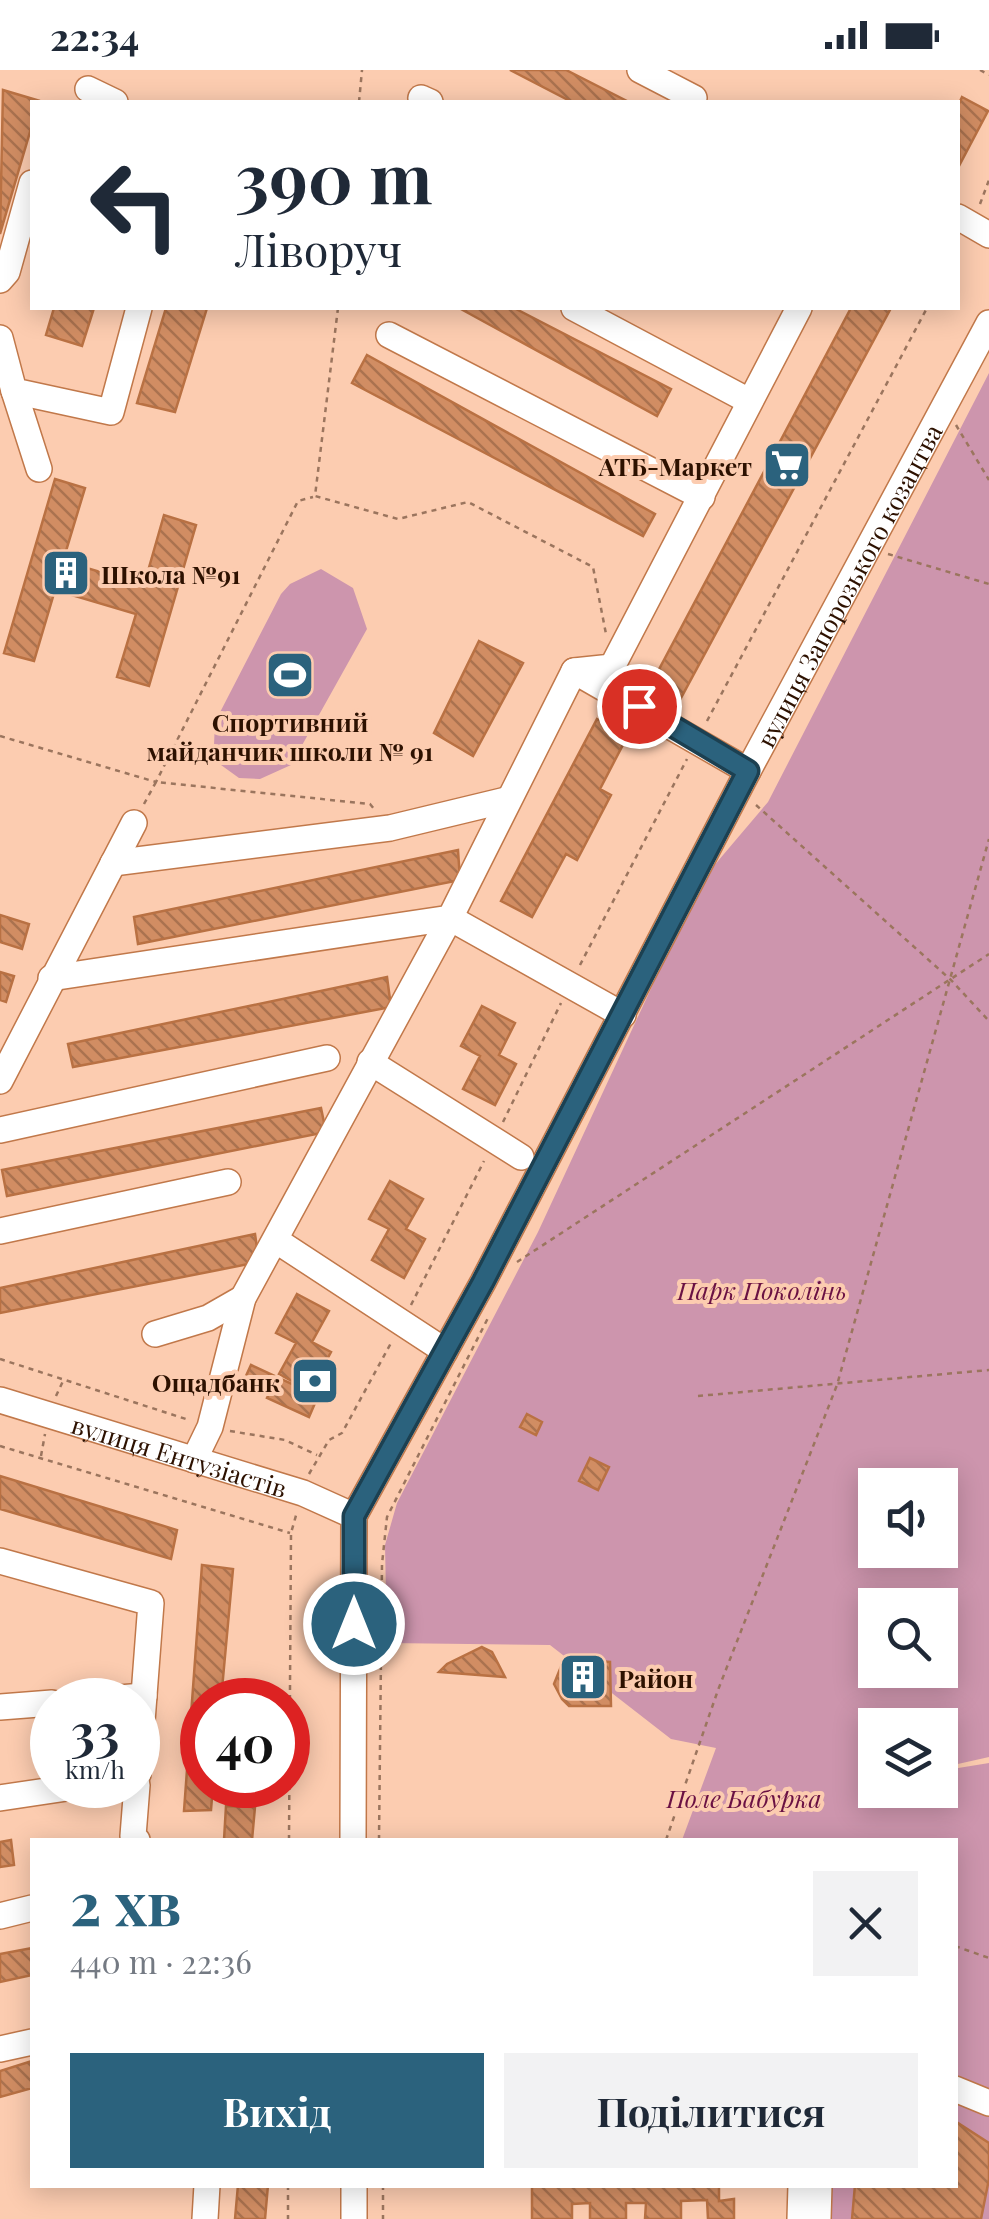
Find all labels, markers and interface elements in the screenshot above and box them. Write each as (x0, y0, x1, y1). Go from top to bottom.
text: 22:34 (50, 10, 139, 61)
text: 390 m (235, 128, 433, 222)
icon: left (70, 140, 200, 270)
text: Ліворуч (235, 218, 402, 278)
street label: вулиця Запорозького козацтва (748, 417, 949, 752)
supermarket icon: АТБ-Маркет (761, 439, 813, 491)
place label: АТБ-Маркет (598, 449, 752, 482)
building icon: Школа №91 (40, 547, 92, 599)
place label: Школа №91 (101, 557, 241, 590)
sports icon: Спортивний майданчик школи № 91 (264, 649, 316, 701)
pin (597, 664, 682, 749)
icon: arrive (612, 679, 667, 734)
place label: Спортивний майданчик школи № 91 (147, 705, 433, 767)
park label: Парк Поколінь (676, 1273, 847, 1306)
bank icon: Ощадбанк (289, 1355, 341, 1407)
place label: Ощадбанк (152, 1365, 281, 1398)
street label: вулиця Ентузіастів (68, 1407, 291, 1504)
map controls (858, 1468, 958, 1808)
button: sound (858, 1468, 958, 1568)
position arrow (302, 1572, 406, 1676)
button: search (858, 1588, 958, 1688)
building icon: Район (557, 1651, 609, 1703)
place label: Район (618, 1661, 693, 1694)
speed limit sign: 40 (180, 1678, 310, 1808)
text: 33 (71, 1697, 119, 1764)
button: layers (858, 1708, 958, 1808)
text: km/h (65, 1752, 125, 1785)
park label: Поле Бабурка (665, 1781, 822, 1814)
text: 2 хв (70, 1861, 181, 1941)
button: close (813, 1871, 918, 1976)
text: 440 m · 22:36 (70, 1939, 252, 1982)
button: Вихід (70, 2053, 484, 2168)
button: Поділитися (504, 2053, 918, 2168)

